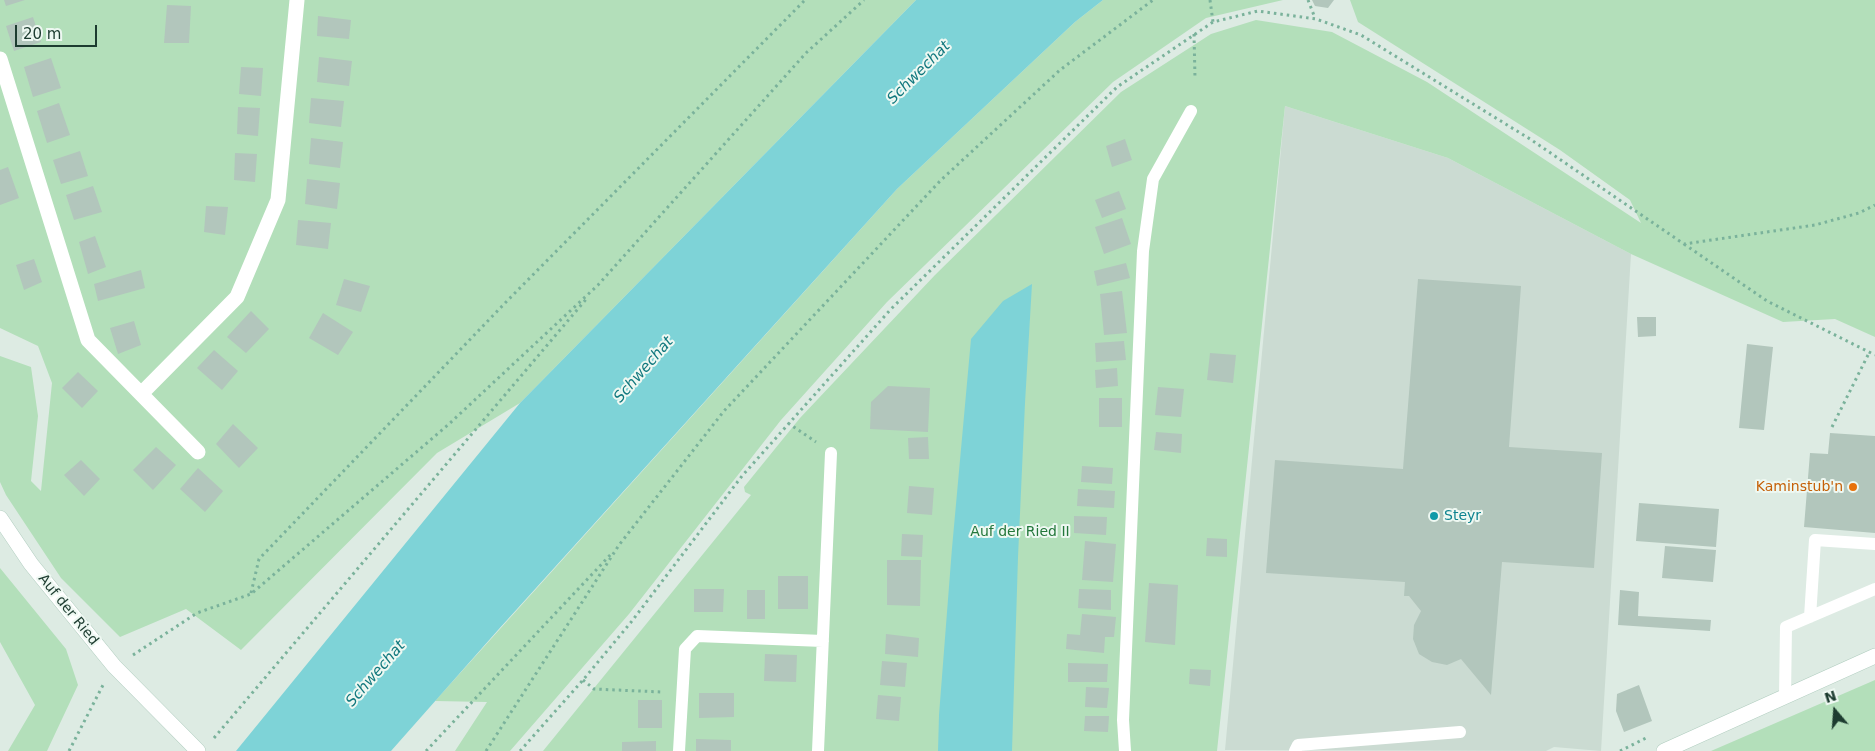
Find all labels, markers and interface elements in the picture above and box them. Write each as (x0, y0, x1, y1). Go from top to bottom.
scale bar (18, 15, 100, 47)
text: 20 m (23, 25, 61, 43)
water label: Schwechat (884, 38, 954, 108)
water label: Schwechat (610, 333, 678, 407)
place label: Kaminstub'n (1756, 479, 1843, 495)
marker: Kaminstub'n (1847, 481, 1859, 493)
place label: Steyr (1444, 508, 1481, 524)
marker: Steyr (1428, 510, 1440, 522)
park label: Auf der Ried II (970, 524, 1070, 540)
street label: Auf der Ried (34, 571, 102, 649)
water label: Schwechat (342, 637, 410, 711)
north arrow (1810, 686, 1860, 736)
text: N (1822, 687, 1838, 706)

